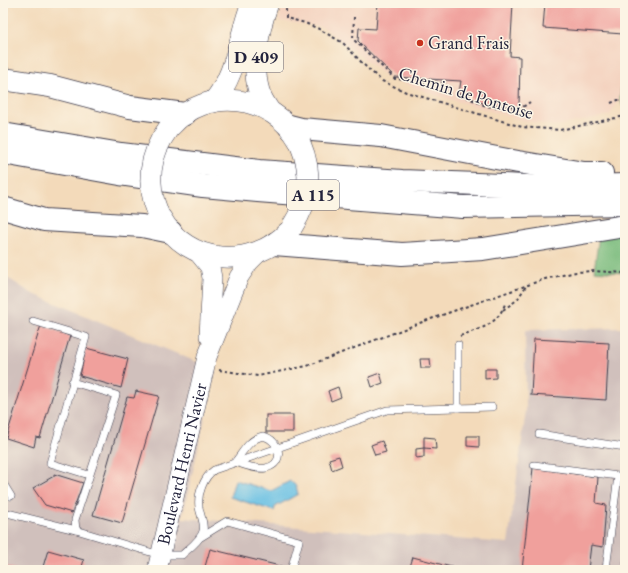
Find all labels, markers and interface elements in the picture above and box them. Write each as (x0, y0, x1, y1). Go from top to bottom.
place label: Grand Frais (428, 31, 509, 54)
marker: Grand Frais (415, 38, 425, 48)
road number: D 409 (229, 42, 283, 72)
street label: Chemin de Pontoise (396, 61, 536, 124)
road number: A 115 (287, 180, 339, 210)
street label: Boulevard Henri Navier (151, 381, 212, 547)

